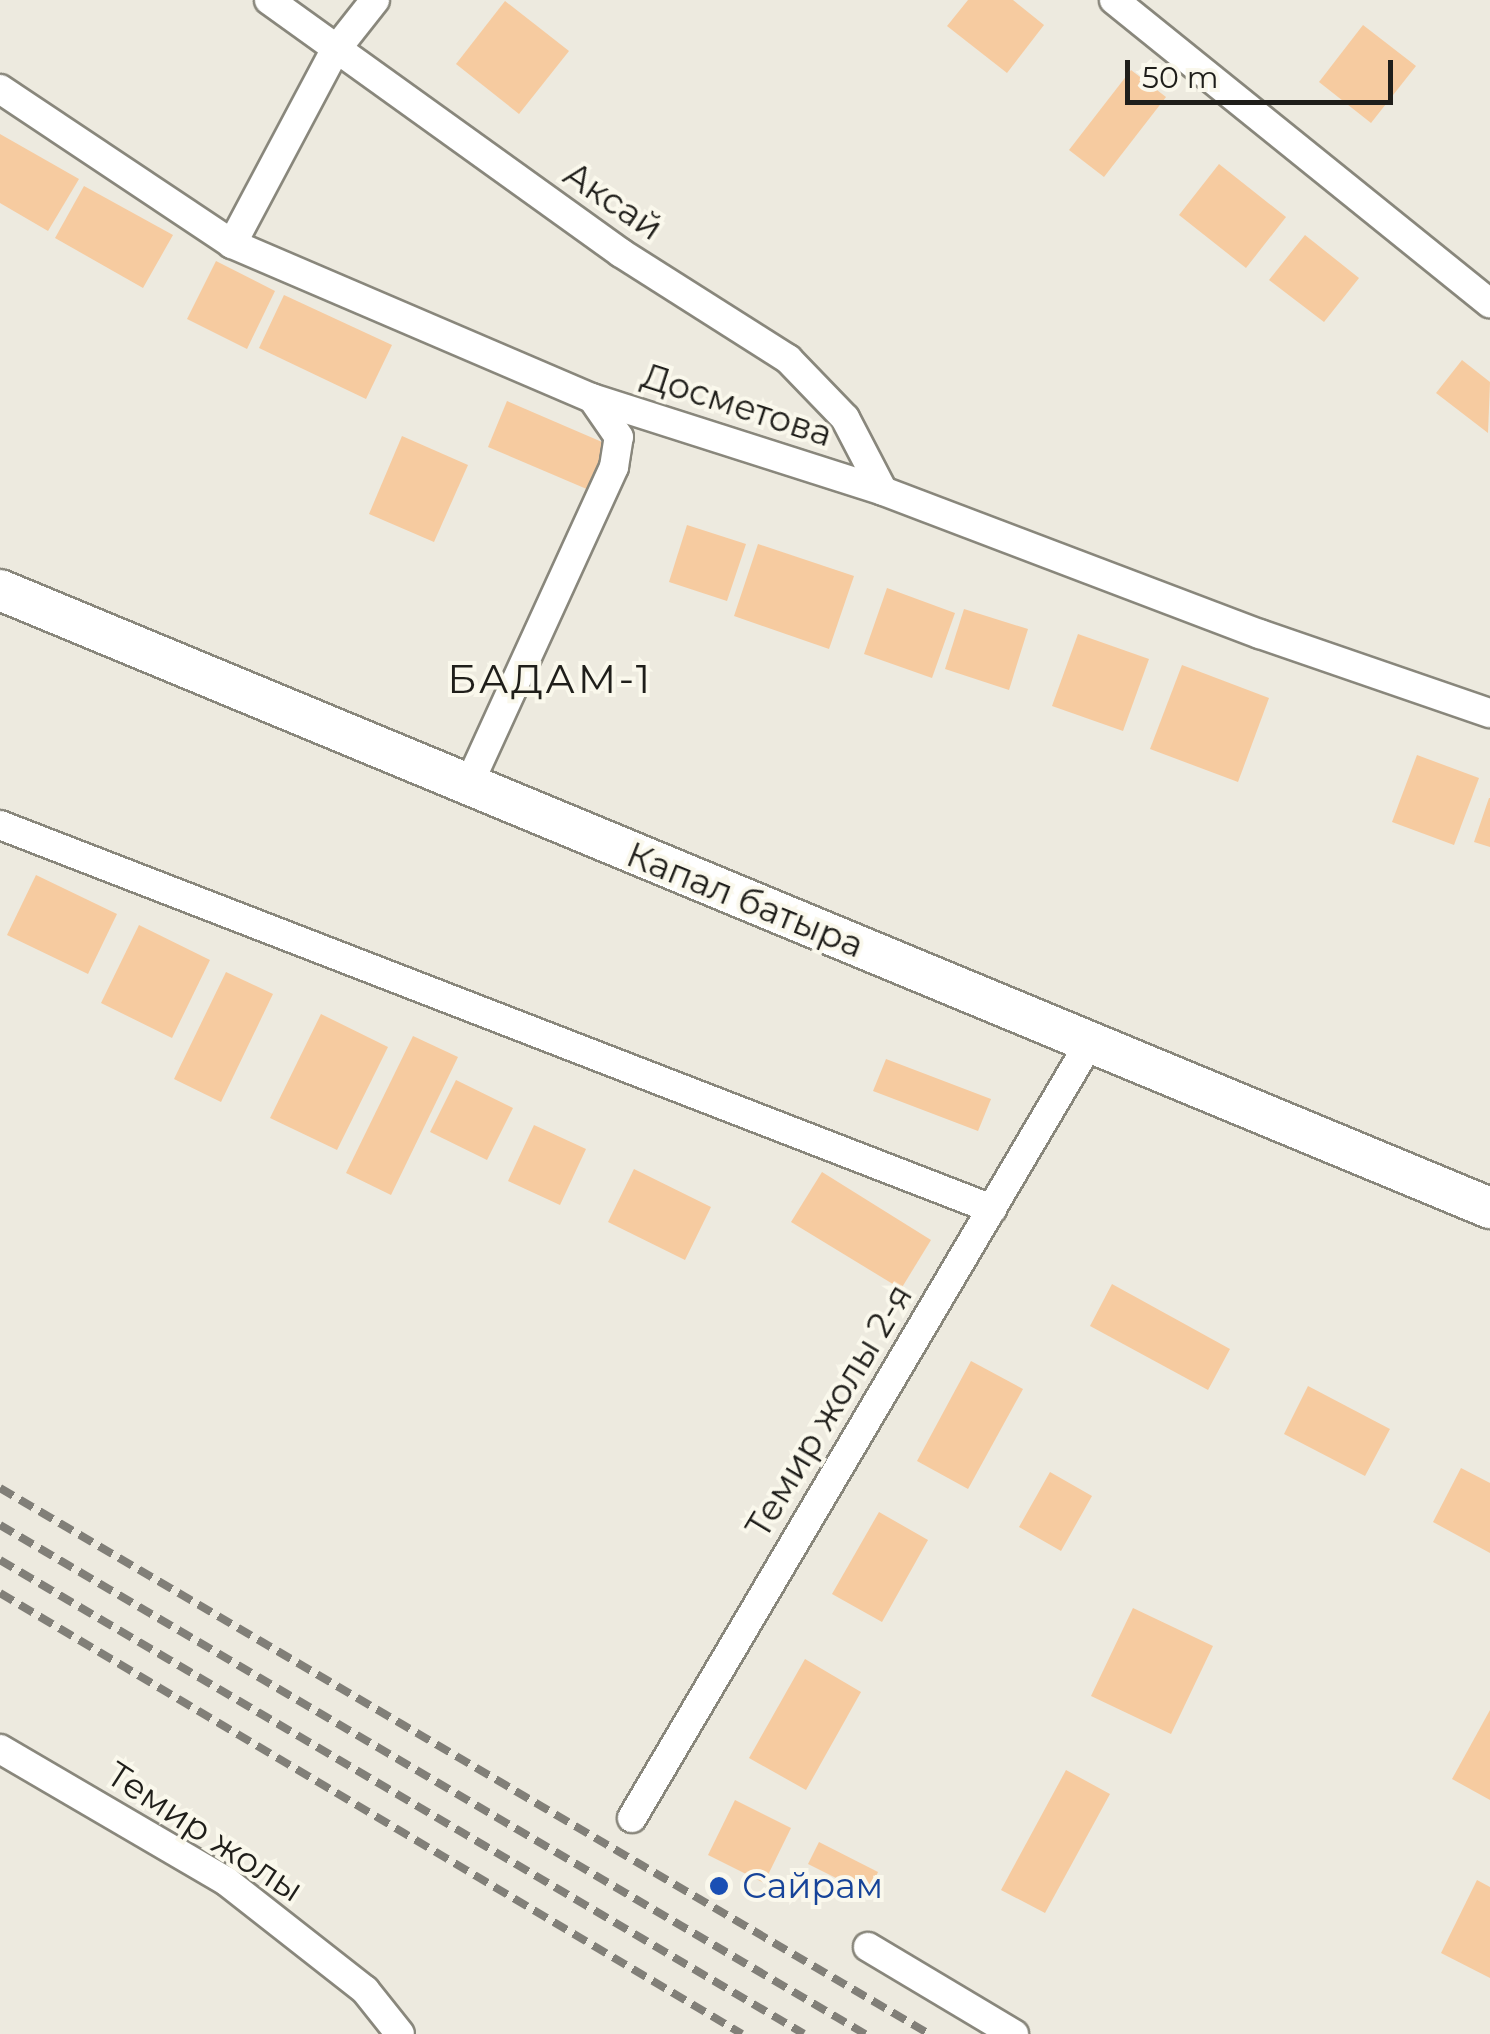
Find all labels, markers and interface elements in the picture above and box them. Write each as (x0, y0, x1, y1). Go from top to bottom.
scale bar (1130, 40, 1398, 102)
text: 50 m (1142, 59, 1219, 96)
street label: Аксай (556, 153, 670, 249)
street label: Досметова (637, 355, 837, 455)
district label: БАДАМ-1 (447, 655, 653, 703)
street label: Капал батыра (621, 833, 869, 967)
street label: Темир жолы 2-я (737, 1277, 921, 1545)
street label: Темир жолы (99, 1753, 311, 1911)
place label: Сайрам (742, 1865, 883, 1907)
marker: Сайрам (706, 1873, 732, 1899)

